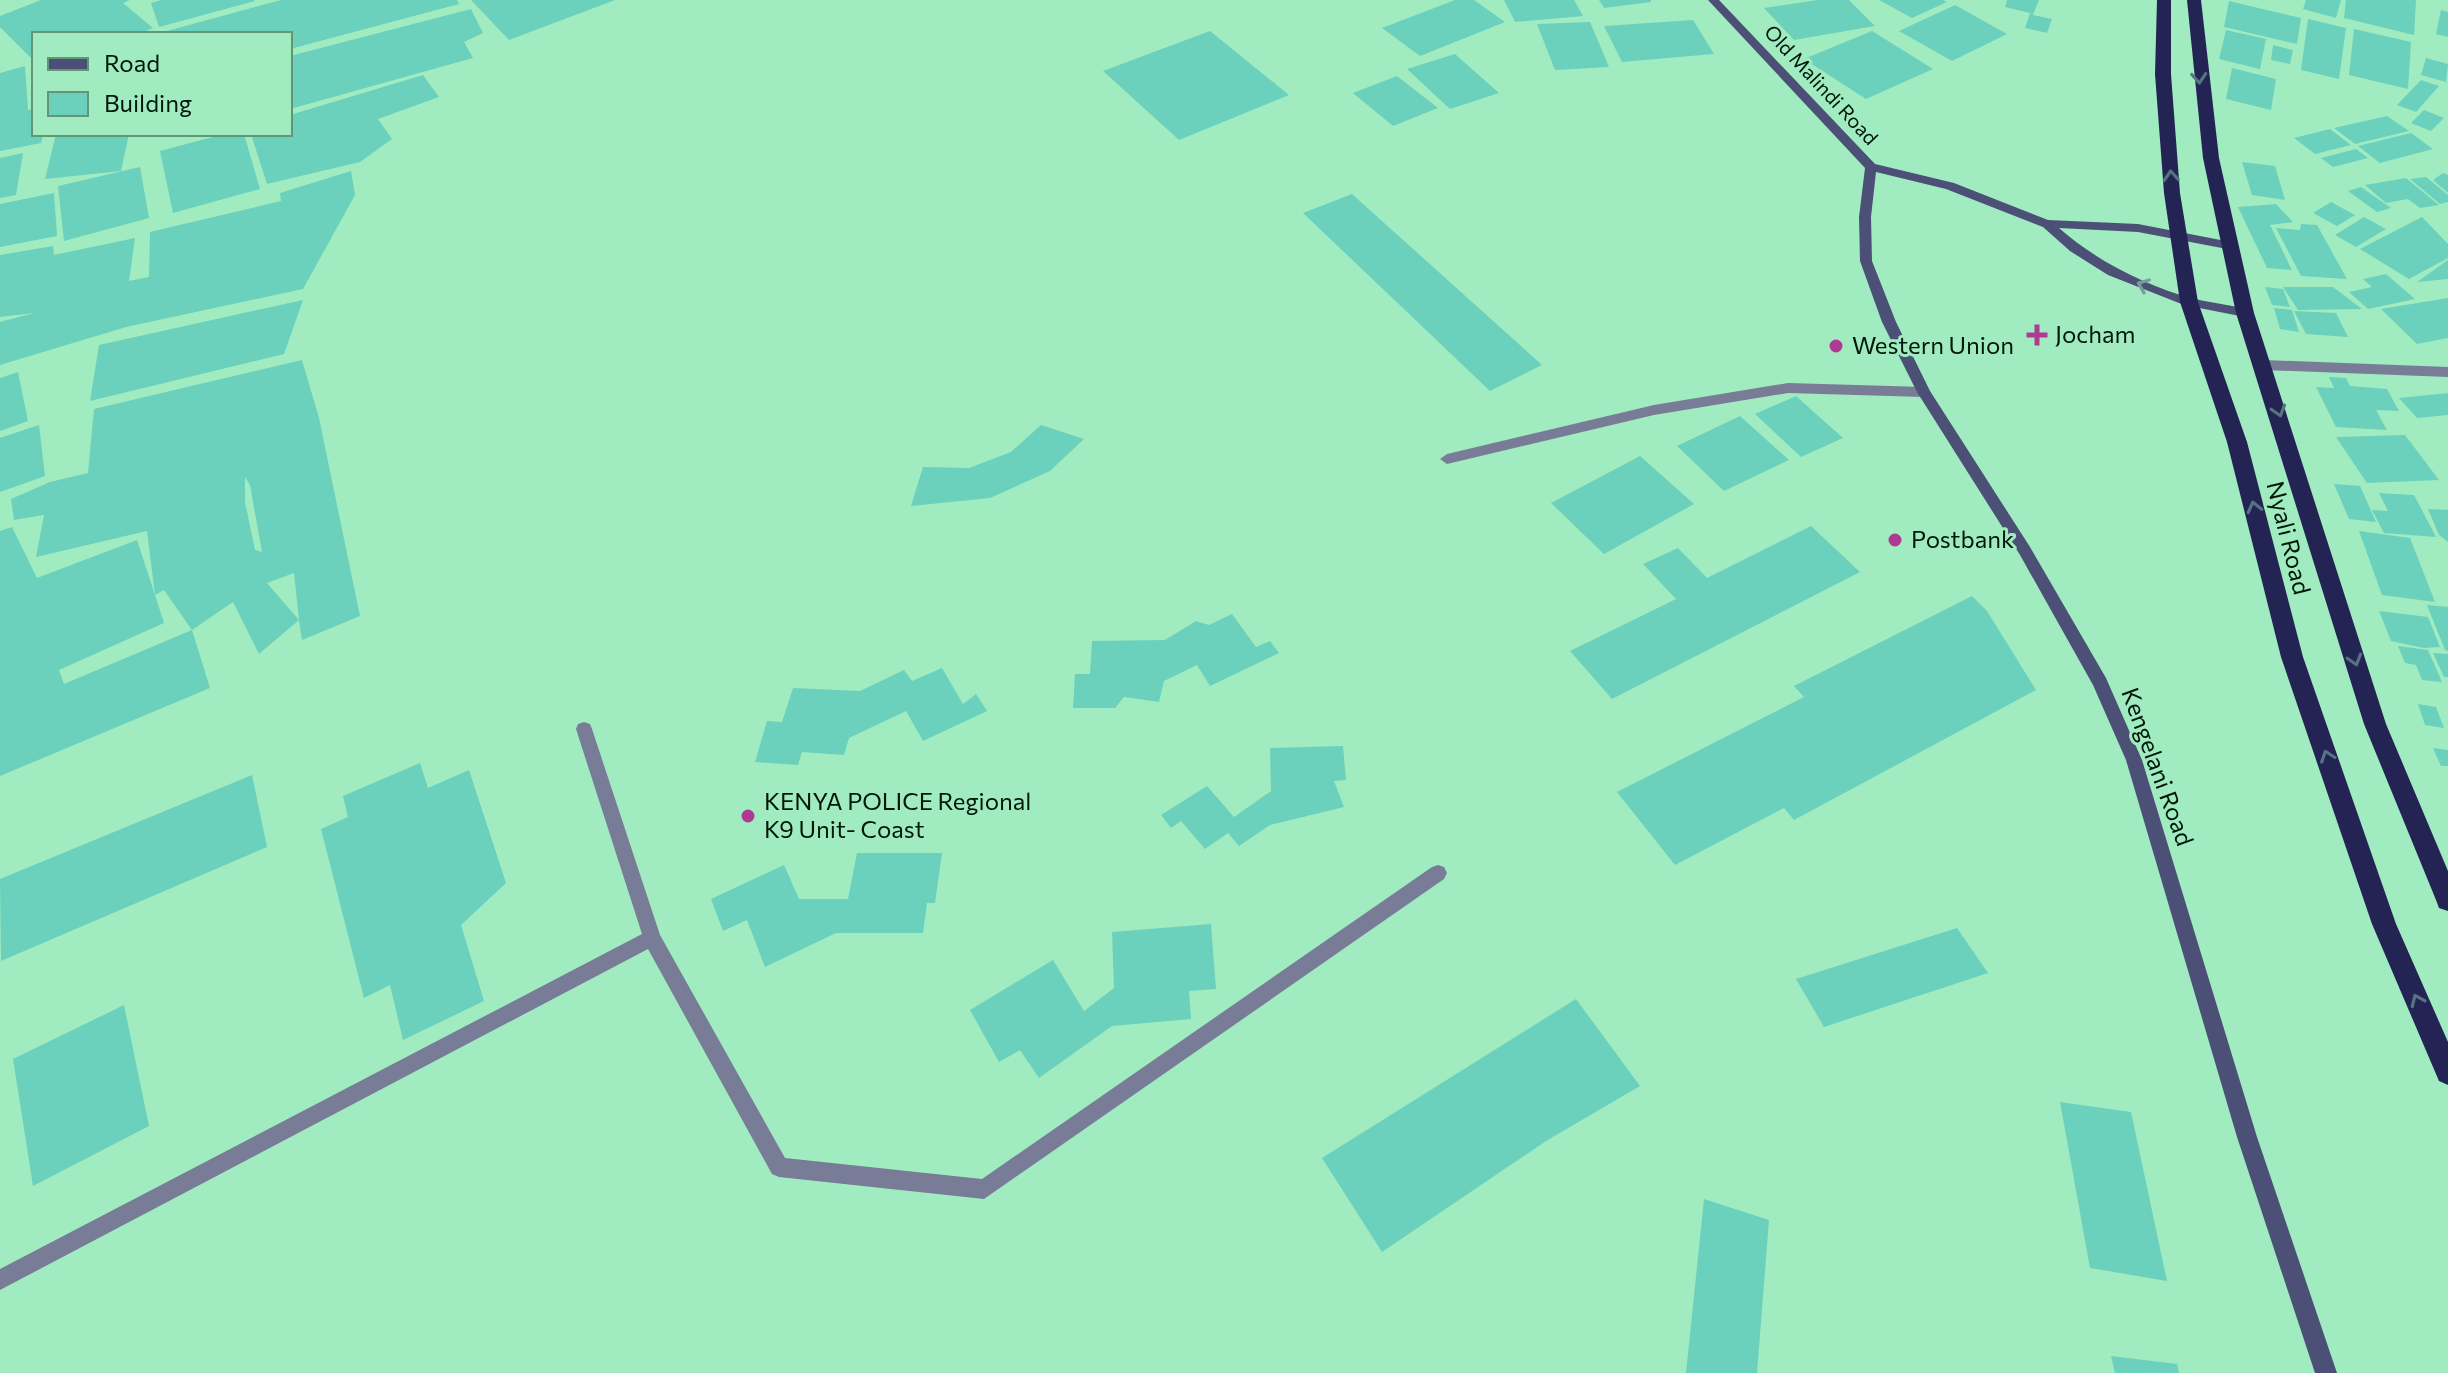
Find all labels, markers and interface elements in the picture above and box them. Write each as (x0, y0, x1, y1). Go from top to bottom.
street label: Old Malindi Road (1760, 19, 1883, 149)
legend (32, 32, 292, 136)
text: Road (104, 48, 160, 77)
one-way arrow (2190, 72, 2207, 85)
text: Building (104, 88, 192, 117)
one-way arrow (2163, 169, 2180, 182)
one-way arrow (2137, 278, 2151, 295)
place label: Jocham (2055, 319, 2135, 348)
marker: Jocham (2026, 324, 2048, 346)
place label: Western Union (1852, 330, 2014, 359)
marker: Western Union (1827, 337, 1845, 355)
one-way arrow (2269, 404, 2285, 418)
street label: Nyali Road (2261, 478, 2318, 597)
one-way arrow (2246, 501, 2263, 514)
place label: Postbank (1911, 524, 2014, 553)
marker: Postbank (1886, 531, 1904, 549)
one-way arrow (2346, 652, 2362, 666)
street label: Kengelani Road (2116, 683, 2200, 850)
one-way arrow (2320, 750, 2336, 764)
place label: KENYA POLICE Regional K9 Unit- Coast (764, 786, 1031, 843)
marker: KENYA POLICE Regional K9 Unit- Coast (739, 807, 757, 825)
one-way arrow (2410, 994, 2426, 1008)

